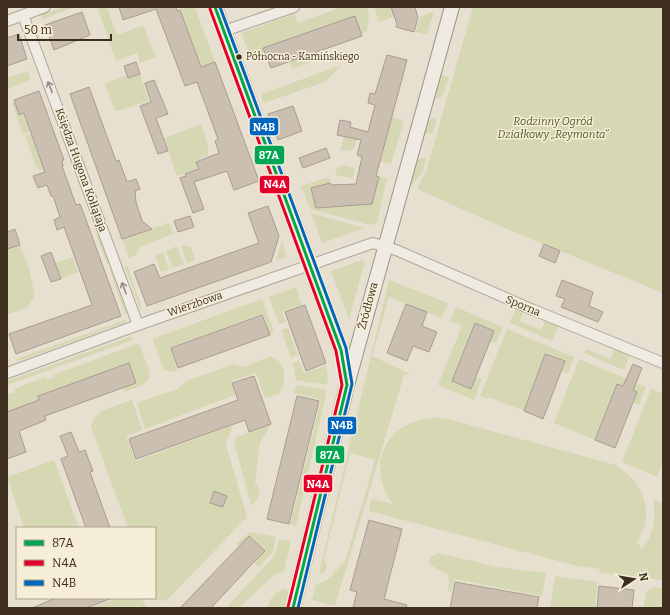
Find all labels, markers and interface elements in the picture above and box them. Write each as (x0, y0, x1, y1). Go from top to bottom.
scale bar (18, 16, 111, 42)
text: 50 m (24, 23, 53, 37)
place label: Północna - Kamińskiego (246, 50, 360, 63)
marker: Północna - Kamińskiego (234, 52, 244, 62)
one-way arrow (46, 82, 54, 94)
street label: Księdza Hugona Kołłątaja (52, 106, 110, 234)
park label: Rodzinny Ogród Działkowy „Reymonta” (497, 115, 610, 141)
line badge: N4B (249, 117, 279, 136)
text: N4B (253, 121, 275, 134)
line badge: 87A (254, 145, 285, 165)
text: 87A (259, 149, 279, 162)
line badge: N4A (259, 175, 290, 194)
text: N4A (263, 178, 287, 191)
street label: Źródłowa (354, 281, 381, 331)
one-way arrow (120, 282, 128, 294)
street label: Wierzbowa (166, 289, 224, 319)
street label: Sporna (504, 293, 542, 319)
line badge: N4B (327, 416, 357, 435)
text: N4B (331, 419, 353, 432)
line badge: 87A (315, 445, 345, 464)
text: 87A (320, 449, 340, 462)
line badge: N4A (303, 474, 333, 493)
text: N4A (306, 478, 330, 491)
legend (16, 527, 156, 599)
text: 87A (52, 536, 74, 550)
text: N4A (52, 556, 78, 570)
north arrow (614, 559, 654, 599)
text: N (636, 572, 651, 583)
text: N4B (52, 576, 76, 590)

